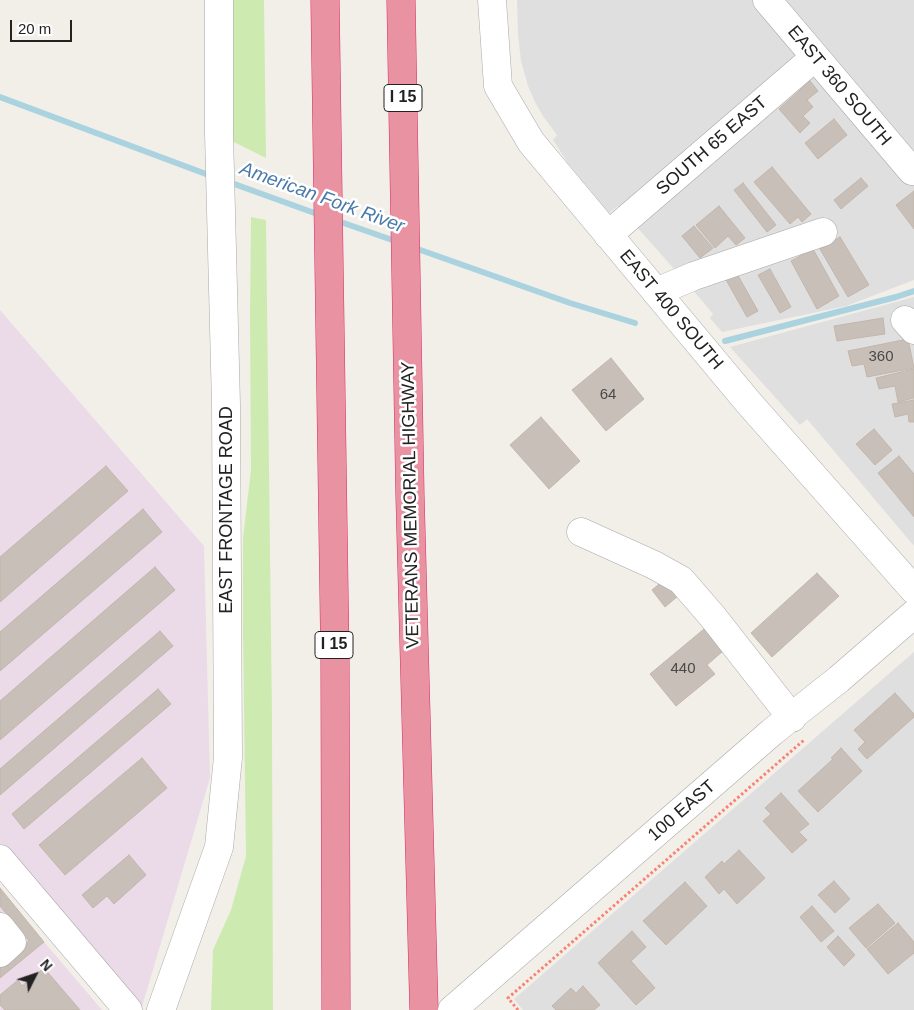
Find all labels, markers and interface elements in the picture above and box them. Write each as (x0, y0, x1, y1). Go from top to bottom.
scale bar (12, 10, 75, 42)
text: 20 m (18, 20, 51, 37)
street label: EAST 360 SOUTH (783, 22, 895, 150)
road number: I 15 (384, 85, 422, 112)
street label: SOUTH 65 EAST (652, 92, 772, 200)
water label: American Fork River (237, 158, 407, 238)
street label: EAST 400 SOUTH (615, 246, 727, 374)
house number: 360 (868, 348, 894, 366)
street label: VETERANS MEMORIAL HIGHWAY (398, 361, 424, 649)
house number: 64 (600, 386, 616, 404)
street label: EAST FRONTAGE ROAD (216, 406, 238, 614)
road number: I 15 (315, 632, 353, 658)
house number: 440 (670, 660, 696, 678)
street label: 100 EAST (644, 776, 720, 846)
north arrow (10, 950, 60, 1000)
text: N (37, 956, 56, 974)

